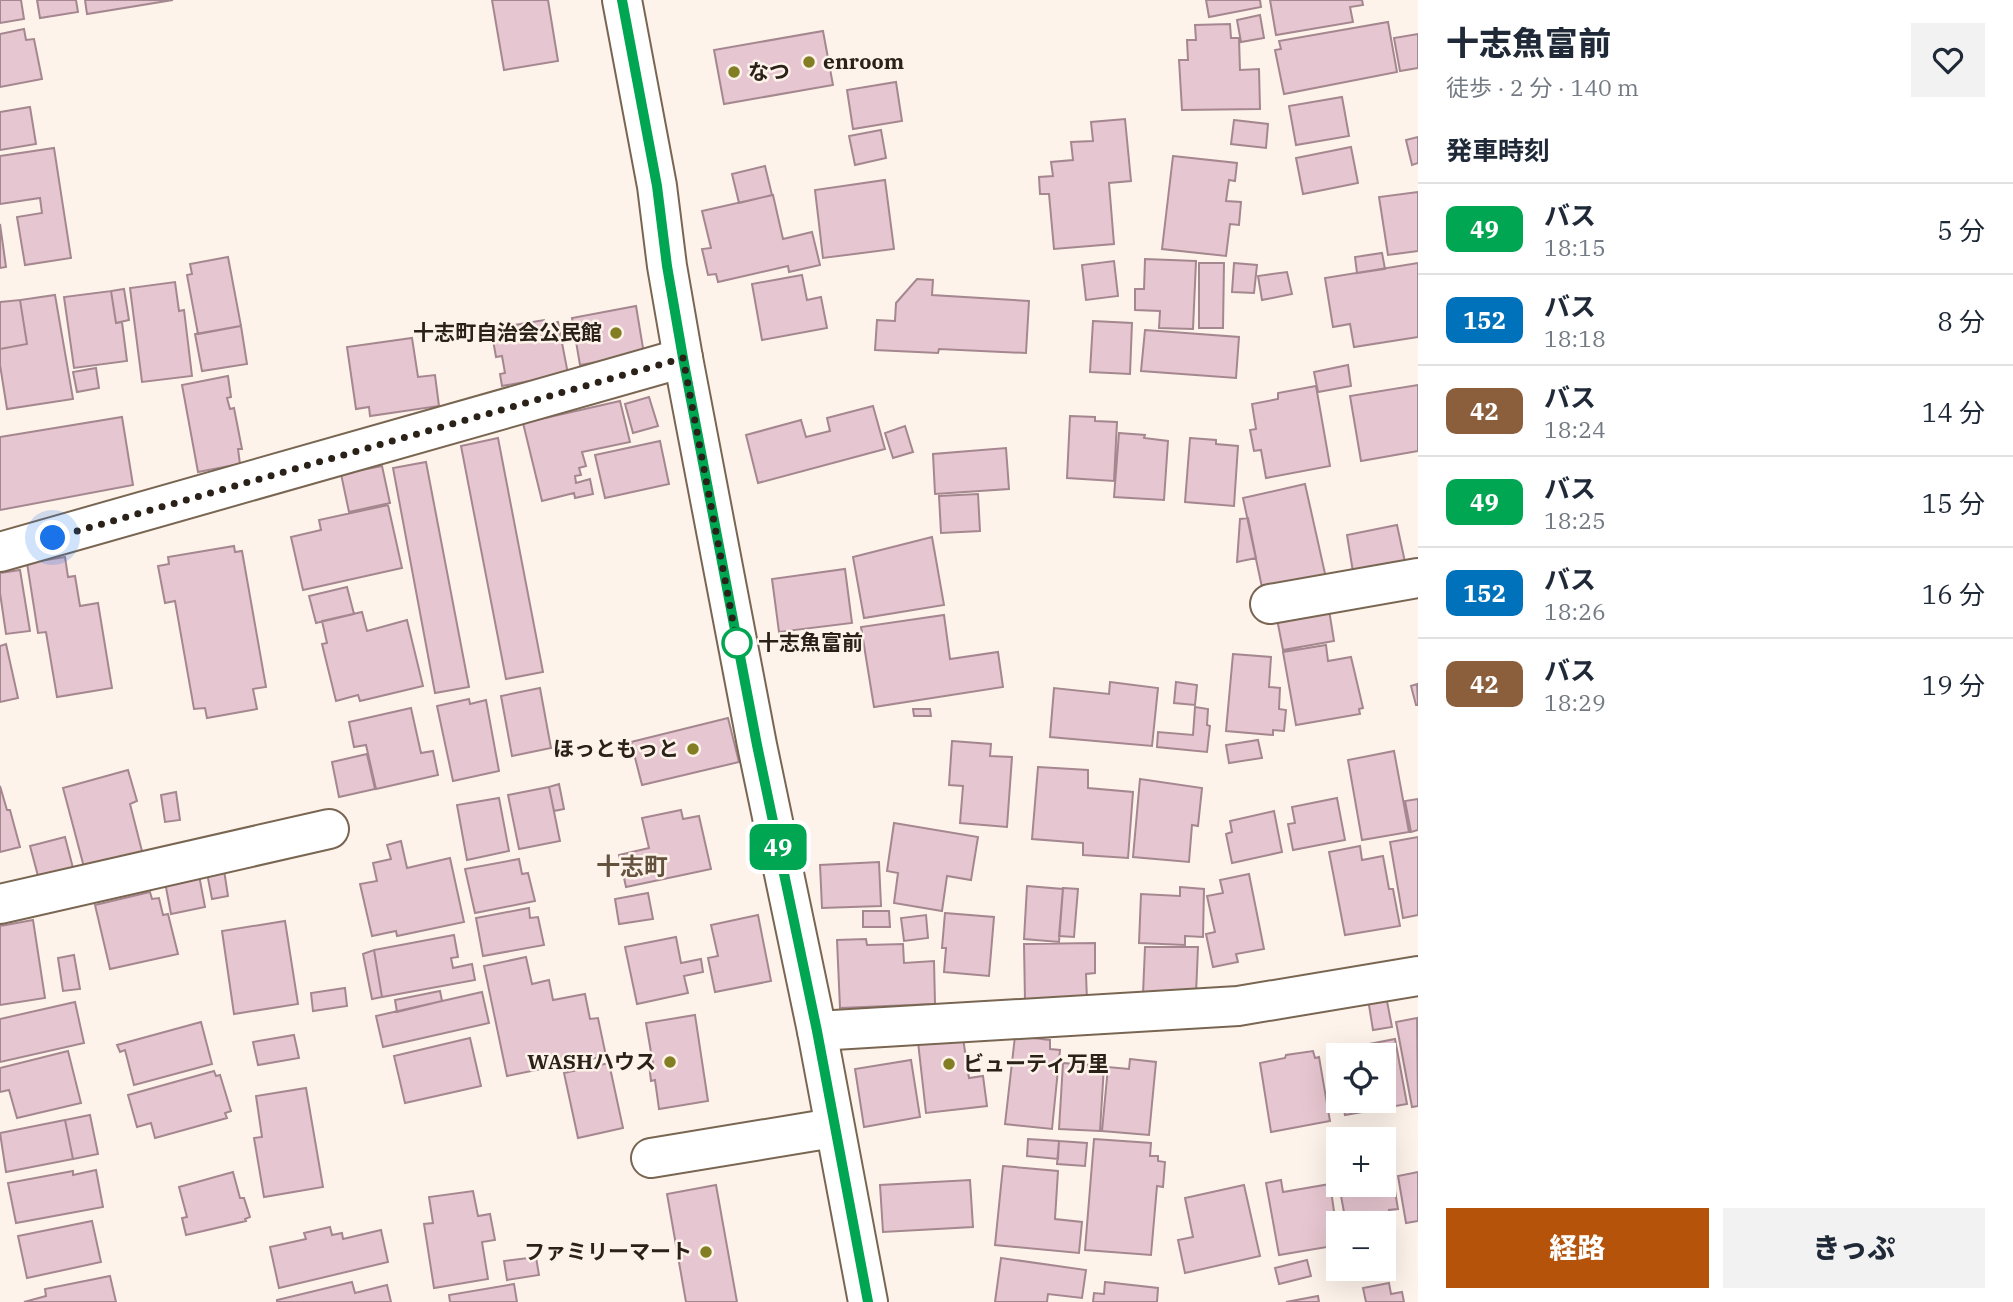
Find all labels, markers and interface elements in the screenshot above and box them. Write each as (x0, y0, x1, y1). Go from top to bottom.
text: 十志魚富前 (1446, 21, 1611, 64)
button: heart (1911, 23, 1985, 97)
place label: enroom (823, 47, 904, 75)
marker: enroom (801, 54, 817, 70)
place label: なつ (748, 57, 790, 85)
marker: なつ (726, 64, 742, 80)
text: 徒歩 · 2 分 · 140 m (1446, 72, 1639, 102)
text: 発車時刻 (1446, 133, 1550, 167)
text: バス (1544, 198, 1596, 232)
text: 49 (1470, 213, 1499, 245)
text: 5 分 (1937, 213, 1985, 247)
text: 18:15 (1544, 232, 1606, 262)
text: バス (1544, 289, 1596, 323)
text: 152 (1463, 304, 1506, 336)
text: 8 分 (1937, 304, 1985, 338)
place label: 十志町自治会公民館 (413, 318, 602, 346)
text: 18:18 (1544, 323, 1606, 353)
marker: 十志町自治会公民館 (608, 325, 624, 341)
text: バス (1544, 380, 1596, 414)
text: 42 (1470, 395, 1499, 427)
text: 14 分 (1922, 395, 1985, 429)
text: 18:24 (1544, 414, 1606, 444)
text: バス (1544, 471, 1596, 505)
text: 49 (1470, 486, 1499, 518)
text: 15 分 (1922, 486, 1985, 520)
text: 18:25 (1544, 505, 1606, 535)
your location (35, 520, 70, 555)
text: バス (1544, 562, 1596, 596)
text: 152 (1463, 577, 1506, 609)
text: 16 分 (1922, 577, 1985, 611)
text: 18:26 (1544, 596, 1606, 626)
marker: 十志魚富前 (722, 628, 752, 658)
place label: 十志魚富前 (758, 628, 863, 656)
text: バス (1544, 653, 1596, 687)
text: 42 (1470, 668, 1499, 700)
text: 19 分 (1922, 668, 1985, 702)
text: 18:29 (1544, 687, 1606, 717)
place label: ほっともっと (553, 734, 679, 762)
marker: ほっともっと (685, 741, 701, 757)
line badge: 49 (746, 824, 810, 870)
text: 49 (764, 831, 792, 863)
district label: 十志町 (596, 850, 668, 882)
map controls (1326, 1043, 1396, 1281)
button: locate (1326, 1043, 1396, 1113)
place label: WASHハウス (527, 1047, 656, 1075)
place label: ビューティ万里 (963, 1049, 1109, 1077)
marker: WASHハウス (662, 1054, 678, 1070)
marker: ビューティ万里 (941, 1056, 957, 1072)
button: + (1326, 1127, 1396, 1197)
button: 経路 (1446, 1208, 1709, 1288)
button: きっぷ (1723, 1208, 1985, 1288)
button: − (1326, 1211, 1396, 1281)
place label: ファミリーマート (524, 1237, 692, 1265)
marker: ファミリーマート (698, 1244, 714, 1260)

